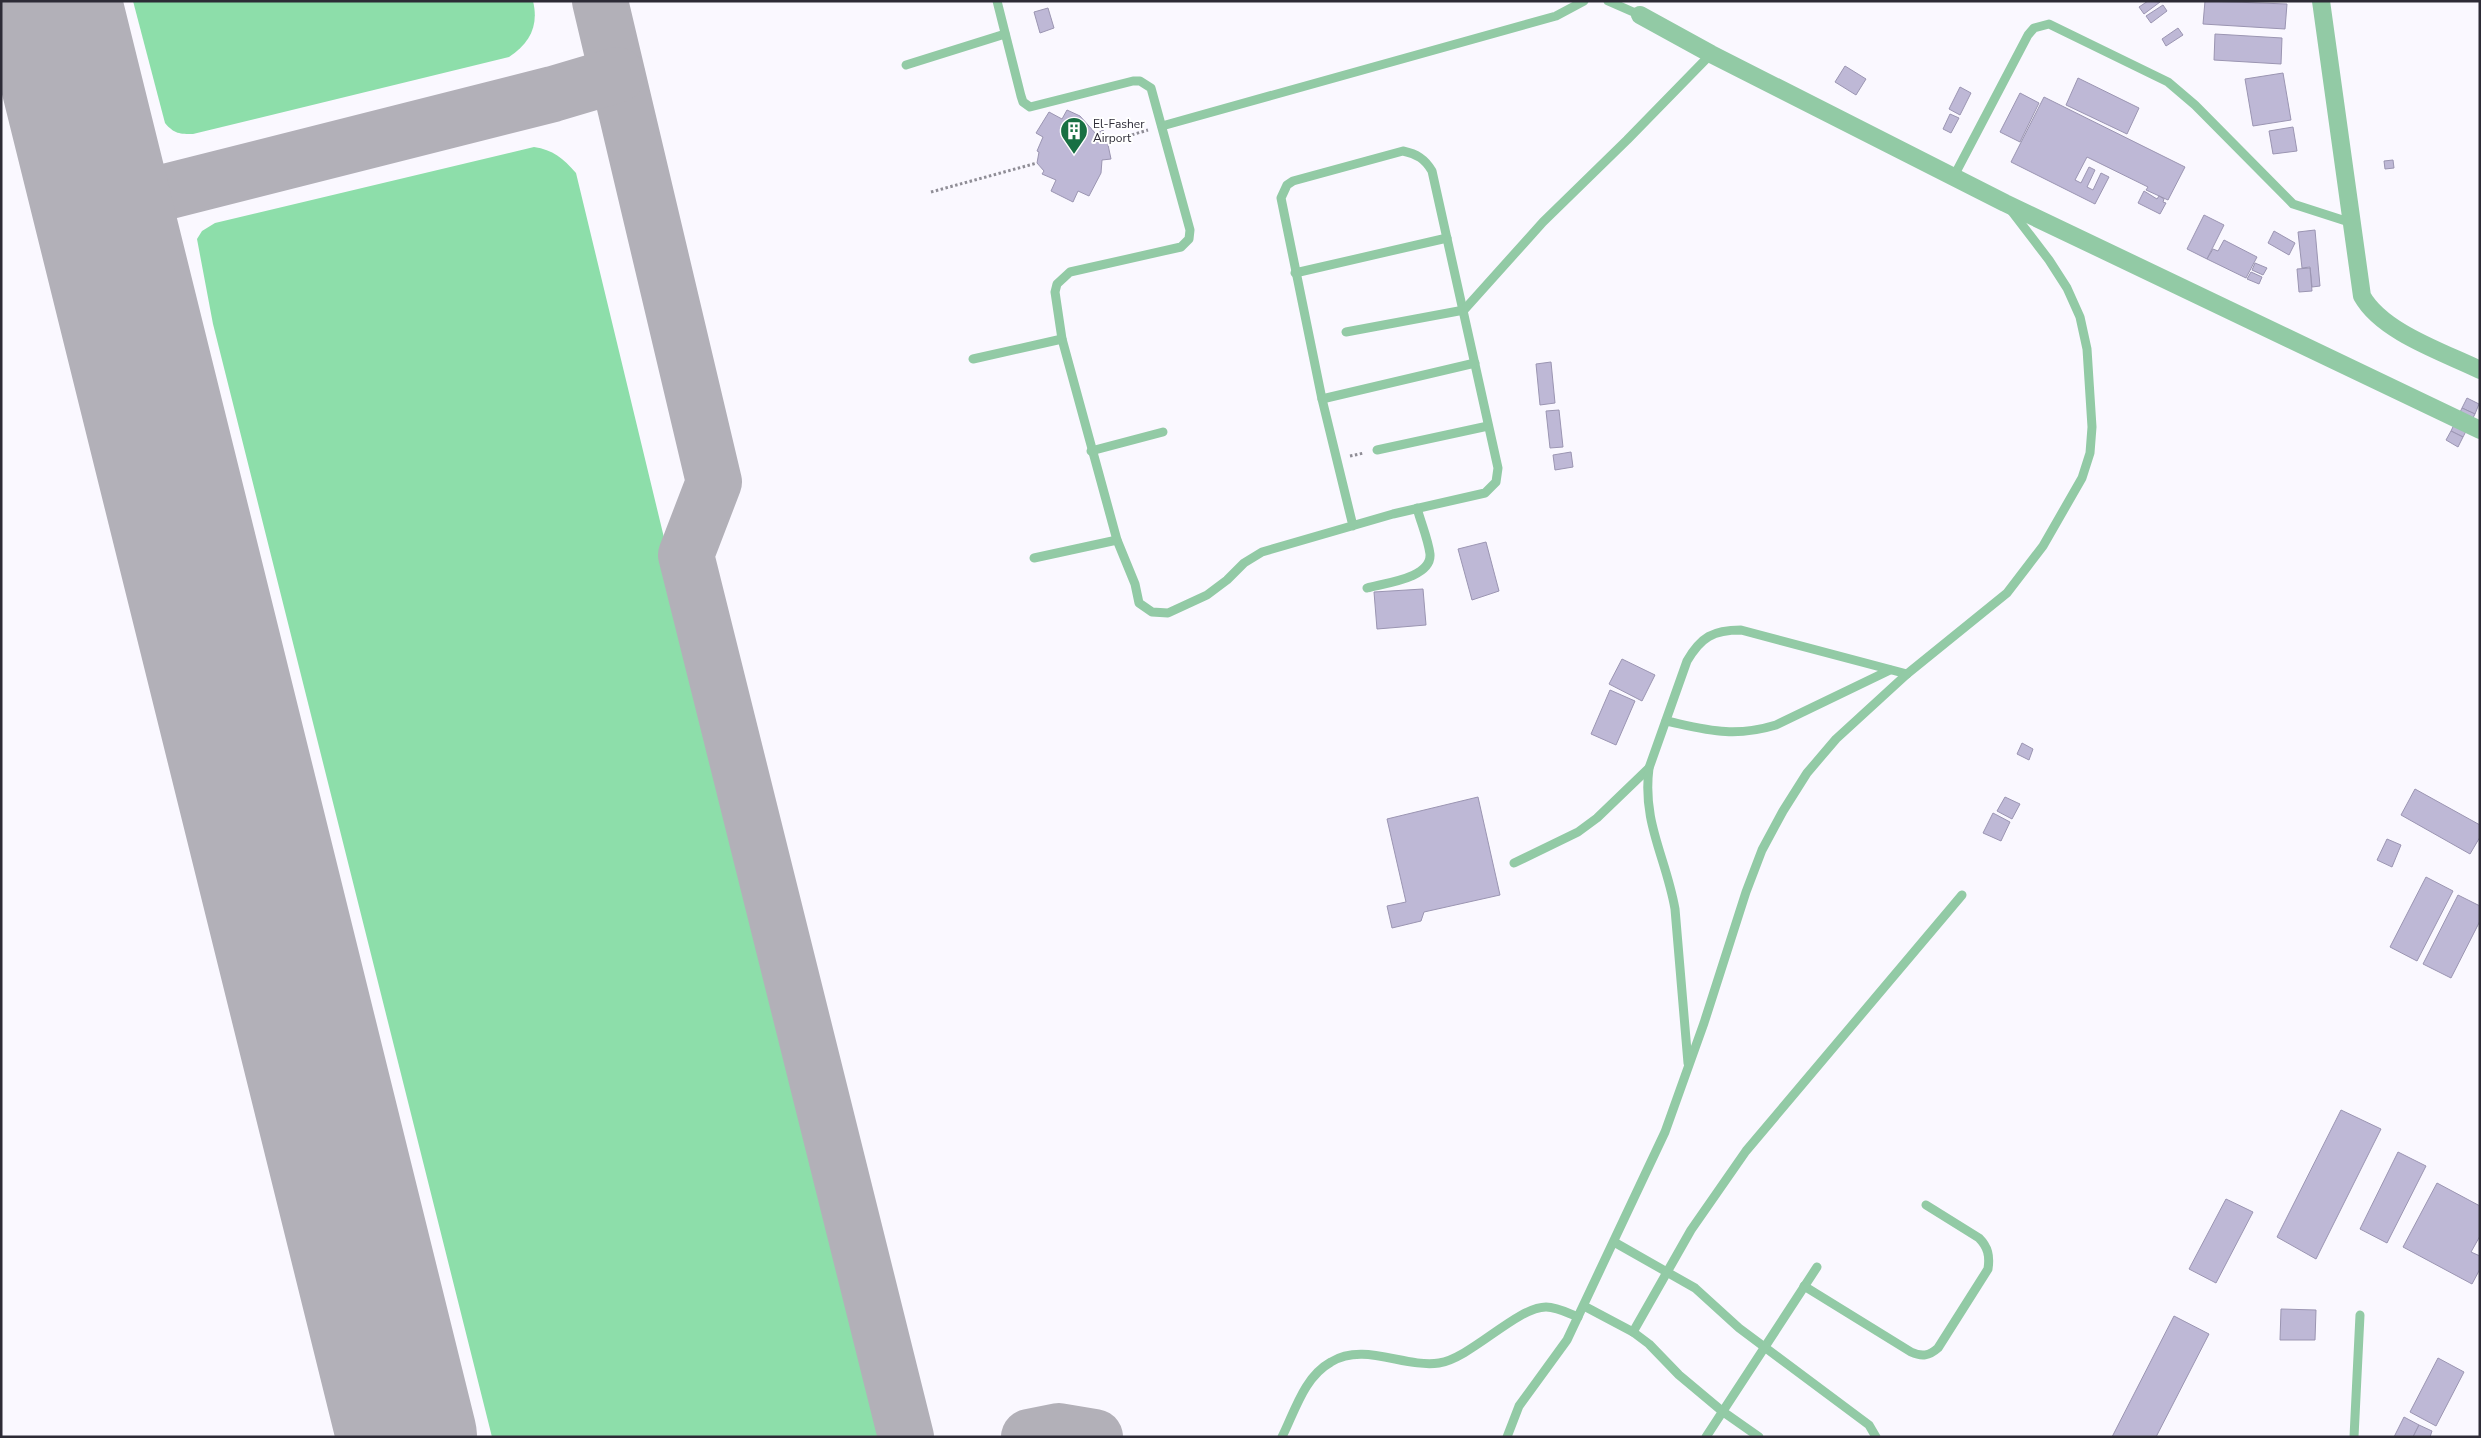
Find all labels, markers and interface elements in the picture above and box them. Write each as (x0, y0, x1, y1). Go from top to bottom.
building icon: El-Fasher Airport (1059, 116, 1089, 155)
place label: El-Fasher Airport (1093, 116, 1145, 146)

